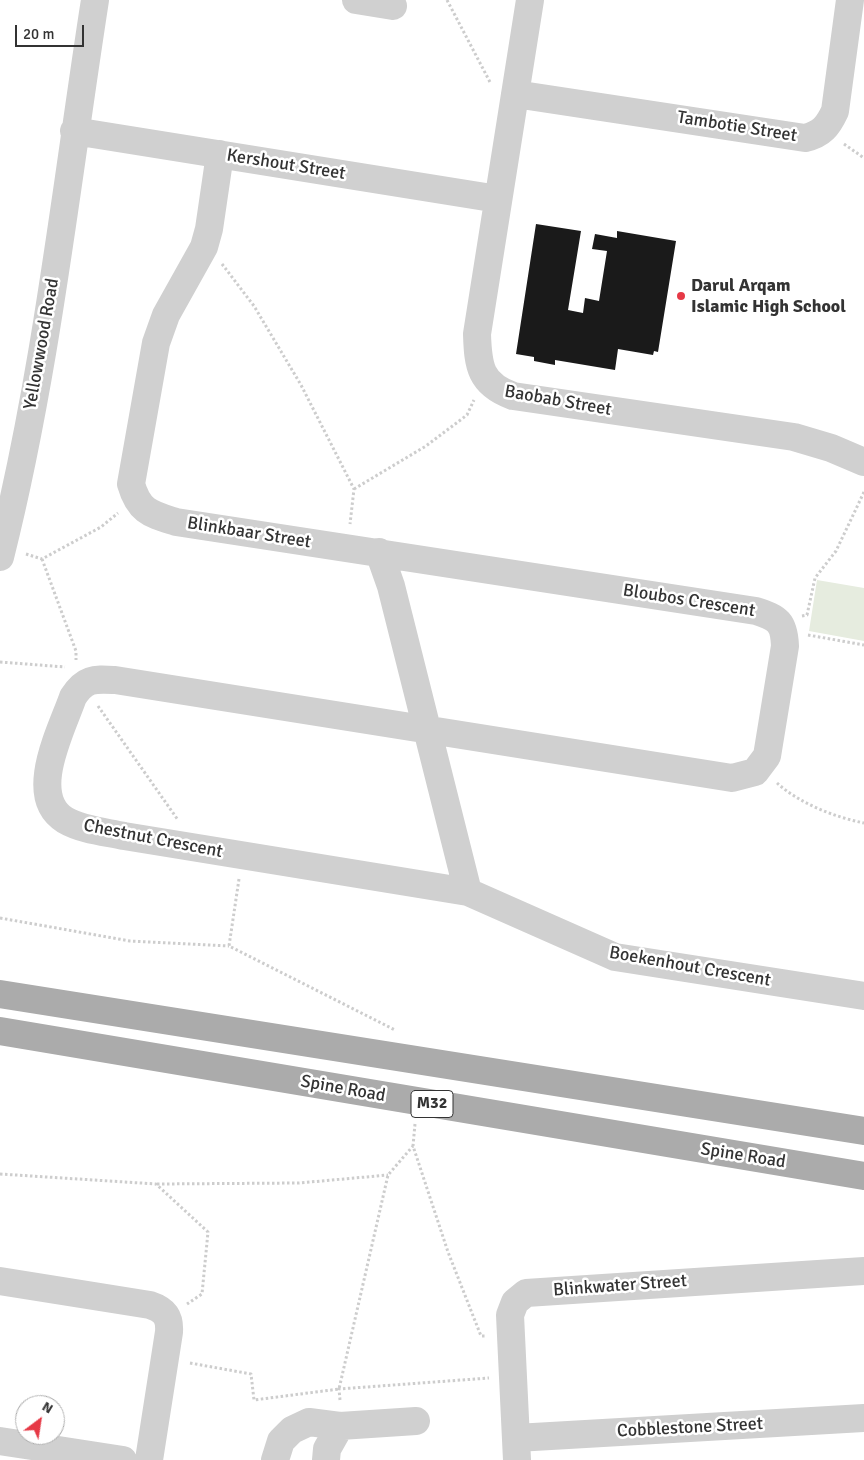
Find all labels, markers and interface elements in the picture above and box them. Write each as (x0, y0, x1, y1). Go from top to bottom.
scale bar (18, 15, 86, 47)
text: 20 m (23, 25, 54, 43)
street label: Tambotie Street (676, 107, 798, 147)
street label: Kershout Street (225, 145, 347, 185)
place label: Darul Arqam Islamic High School (691, 275, 846, 318)
street label: Yellowwood Road (20, 277, 64, 411)
marker: Darul Arqam Islamic High School (675, 290, 687, 302)
street label: Baobab Street (503, 381, 613, 421)
street label: Blinkbaar Street (186, 513, 312, 553)
street label: Bloubos Crescent (621, 580, 757, 622)
street label: Chestnut Crescent (82, 815, 224, 863)
street label: Boekenhout Crescent (608, 942, 772, 992)
street label: Spine Road (299, 1071, 387, 1107)
road number: M32 (411, 1090, 453, 1118)
street label: Spine Road (699, 1139, 787, 1173)
street label: Blinkwater Street (552, 1271, 688, 1301)
north arrow (15, 1395, 65, 1445)
text: N (39, 1398, 56, 1417)
street label: Cobblestone Street (616, 1413, 764, 1443)

